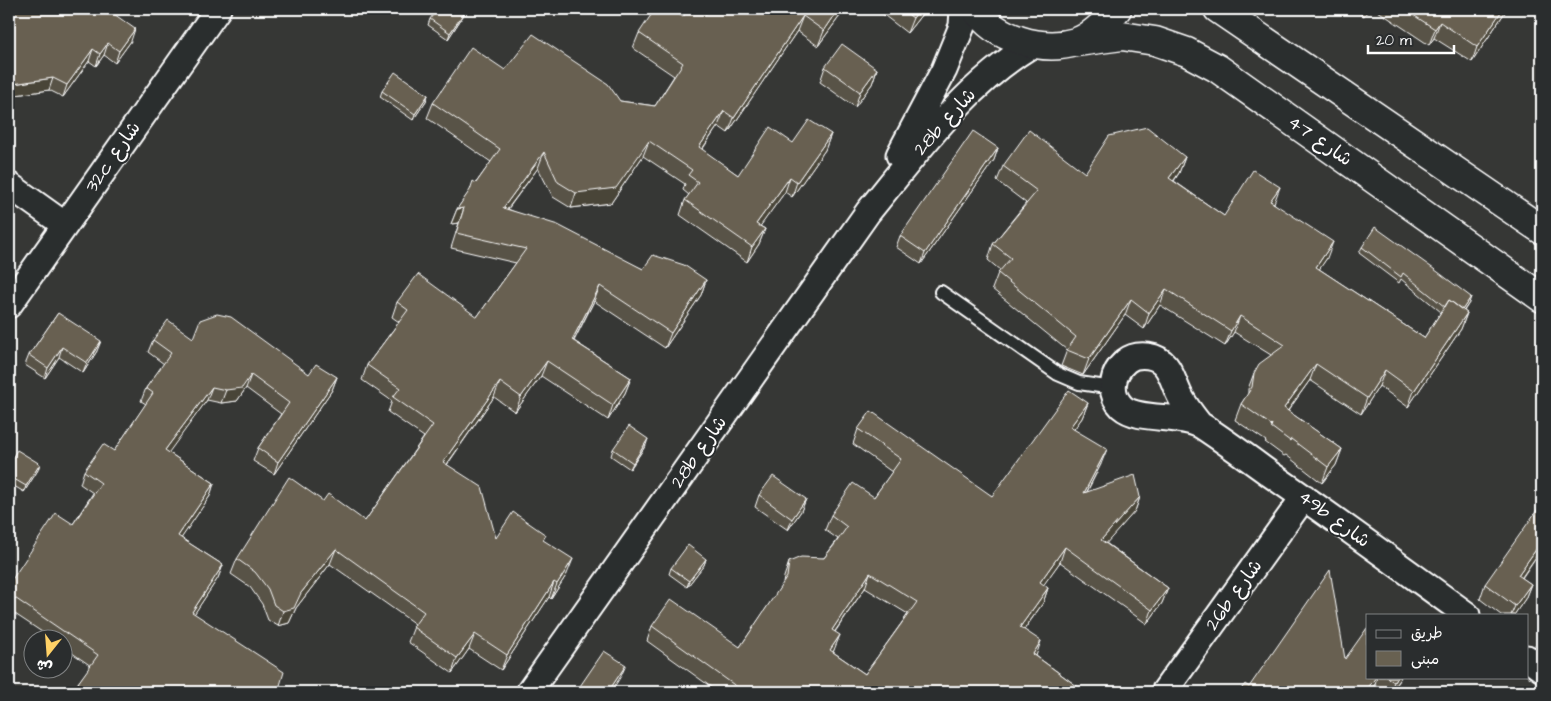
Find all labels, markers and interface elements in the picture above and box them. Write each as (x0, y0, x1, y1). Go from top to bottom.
scale bar (1368, 22, 1455, 54)
text: 20 m (1376, 30, 1412, 51)
street label: 28b شارع (907, 82, 983, 162)
street label: شارع 47 (1282, 109, 1358, 173)
street label: 32c شارع (79, 116, 147, 198)
street label: 28b شارع (664, 410, 734, 494)
street label: 49b شارع (1292, 484, 1376, 554)
street label: 26b شارع (1199, 554, 1269, 636)
legend (1366, 614, 1528, 678)
text: طريق (1411, 623, 1443, 644)
north arrow (22, 628, 72, 678)
text: مبنى (1411, 649, 1439, 670)
text: ش (34, 654, 55, 677)

